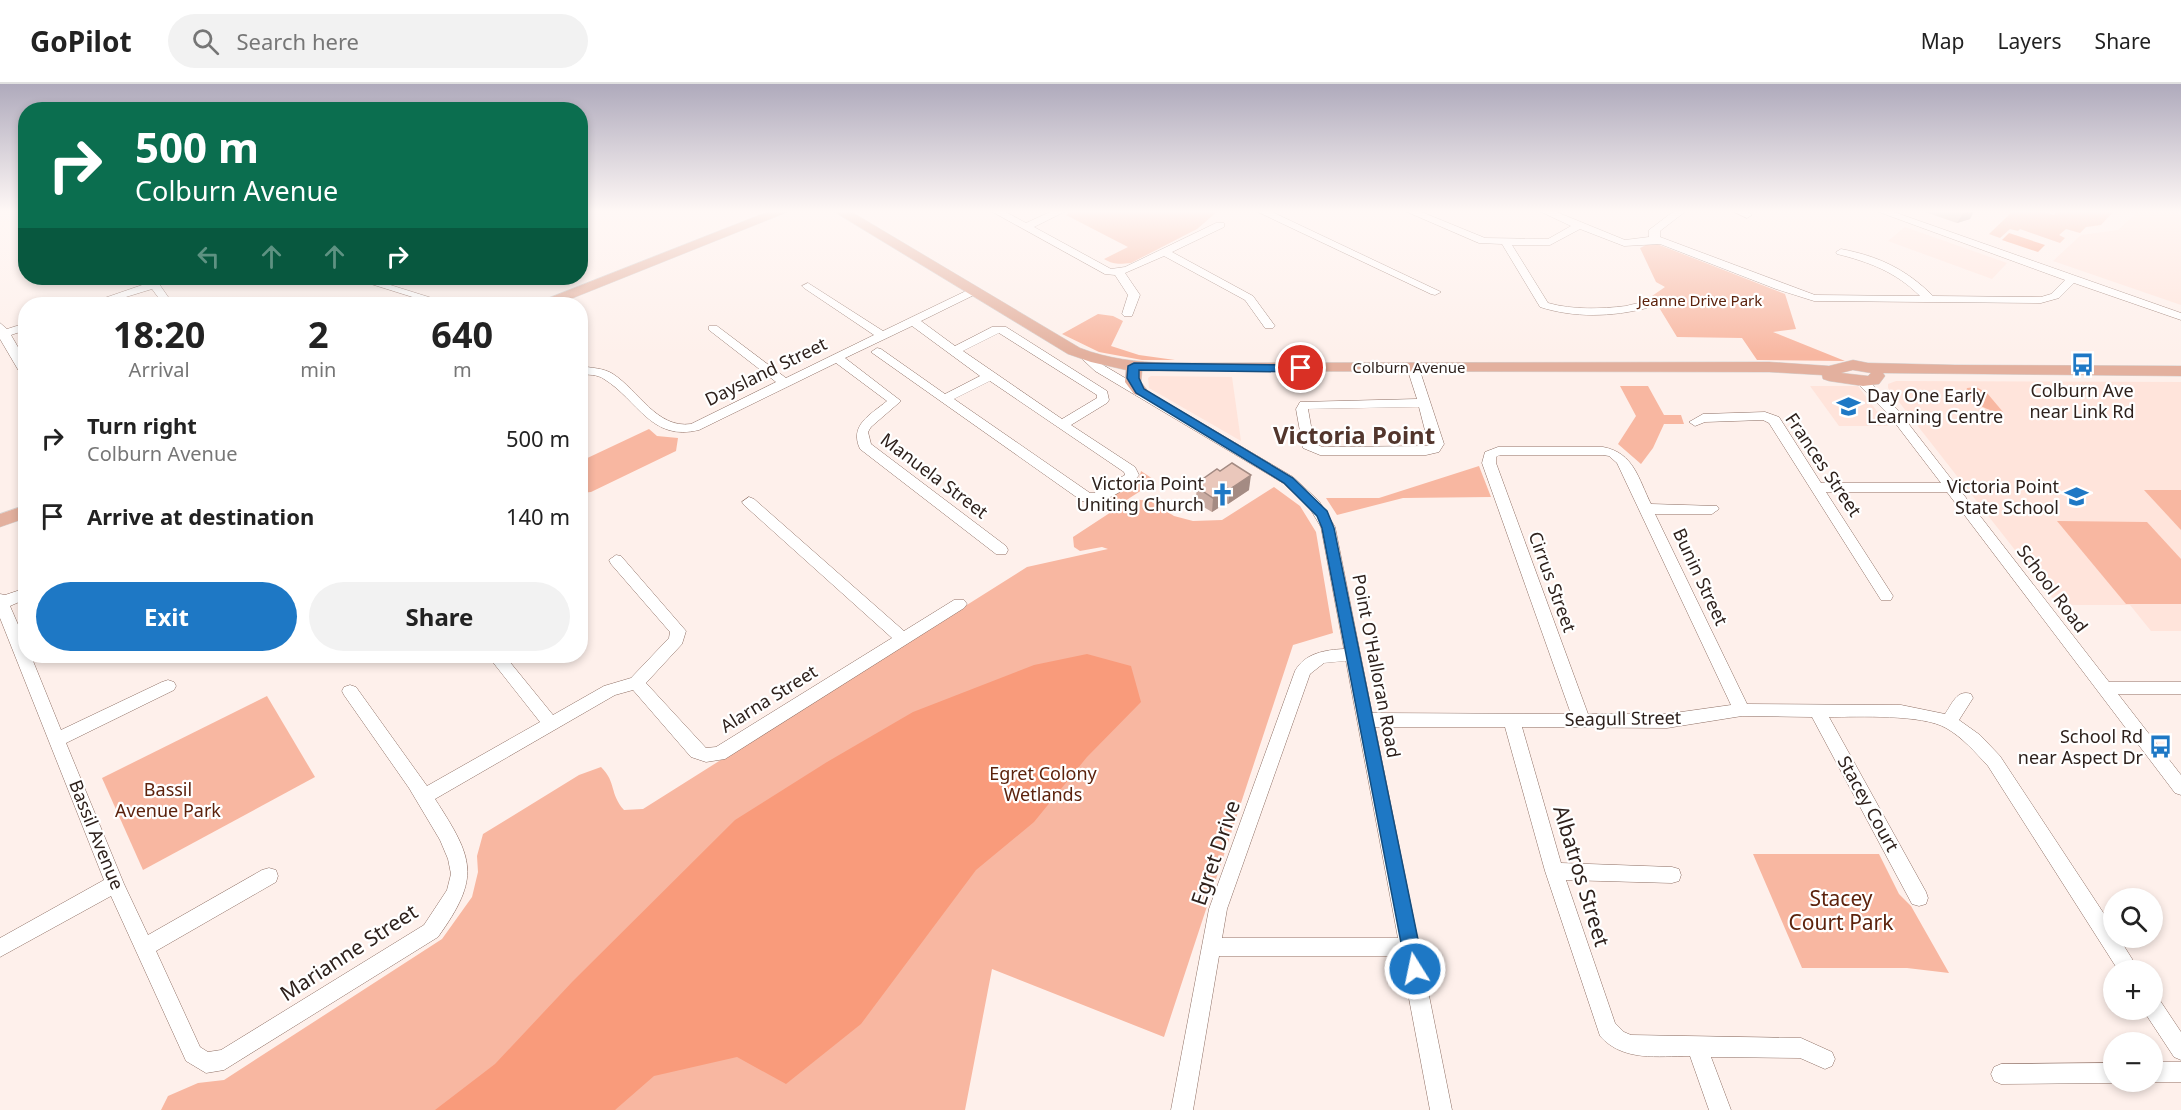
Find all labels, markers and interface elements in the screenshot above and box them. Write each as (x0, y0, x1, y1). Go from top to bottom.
search box (168, 14, 588, 68)
text: GoPilot (30, 22, 132, 60)
icon: search (189, 25, 222, 58)
text: Search here (237, 26, 359, 56)
text: Map (1921, 27, 1965, 55)
text: Layers (1998, 27, 2062, 55)
text: Share (2095, 27, 2151, 55)
text: 500 m (135, 118, 259, 175)
icon: right (36, 126, 114, 204)
text: Colburn Avenue (135, 172, 338, 209)
icon: left (192, 240, 225, 273)
icon: ahead (255, 240, 288, 273)
icon: ahead (318, 240, 351, 273)
icon: right (381, 240, 414, 273)
park label: Jeanne Drive Park (1636, 290, 1762, 310)
text: 18:20 (113, 310, 205, 359)
text: 2 (308, 310, 329, 359)
text: 640 (431, 310, 493, 359)
street label: Daysland Street (701, 331, 831, 411)
pin (1275, 342, 1326, 393)
icon: arrive (1284, 351, 1317, 384)
bus stop icon: Colburn Ave near Link Rd (2069, 352, 2095, 378)
text: Arrival (129, 356, 190, 383)
text: min (300, 356, 336, 383)
text: m (453, 356, 472, 383)
street label: Colburn Avenue (1353, 357, 1465, 377)
place label: Colburn Ave near Link Rd (2029, 378, 2135, 423)
place label: Day One Early Learning Centre (1867, 383, 2003, 428)
school or university icon: Day One Early Learning Centre (1836, 393, 1862, 419)
street label: Frances Street (1780, 408, 1868, 521)
text: Turn right (87, 410, 197, 440)
district label: Victoria Point (1273, 418, 1435, 451)
icon: right (36, 422, 69, 455)
text: 500 m (506, 423, 570, 453)
street label: Manuela Street (876, 427, 994, 524)
text: Colburn Avenue (87, 440, 238, 467)
place label: Victoria Point Uniting Church (1077, 471, 1205, 516)
place label: Victoria Point State School (1947, 474, 2060, 519)
church icon: Victoria Point Uniting Church (1209, 481, 1235, 507)
school or university icon: Victoria Point State School (2064, 484, 2090, 510)
icon: arrive (36, 500, 69, 533)
text: Arrive at destination (87, 501, 314, 531)
text: 140 m (506, 501, 570, 531)
street label: Bunin Street (1668, 524, 1734, 630)
street label: Cirrus Street (1524, 528, 1582, 636)
street label: School Road (2012, 540, 2094, 637)
street label: Point O'Halloran Road (1347, 572, 1407, 760)
button: Exit (36, 582, 297, 651)
button: Share (309, 582, 570, 651)
street label: Alarna Street (716, 659, 822, 737)
street label: Seagull Street (1565, 705, 1682, 731)
place label: School Rd near Aspect Dr (2018, 724, 2144, 769)
bus stop icon: School Rd near Aspect Dr (2148, 734, 2174, 760)
street label: Stacey Court (1833, 751, 1905, 856)
park label: Egret Colony Wetlands (989, 761, 1098, 806)
street label: Bassil Avenue (64, 776, 130, 893)
park label: Bassil Avenue Park (115, 777, 221, 822)
street label: Egret Drive (1184, 796, 1246, 909)
street label: Albatros Street (1547, 802, 1617, 950)
park label: Stacey Court Park (1788, 884, 1894, 936)
map controls (2103, 888, 2163, 1092)
button: search (2103, 888, 2163, 948)
street label: Marianne Street (274, 897, 423, 1007)
position arrow (1383, 937, 1447, 1001)
button: + (2103, 960, 2163, 1020)
button: − (2103, 1032, 2163, 1092)

